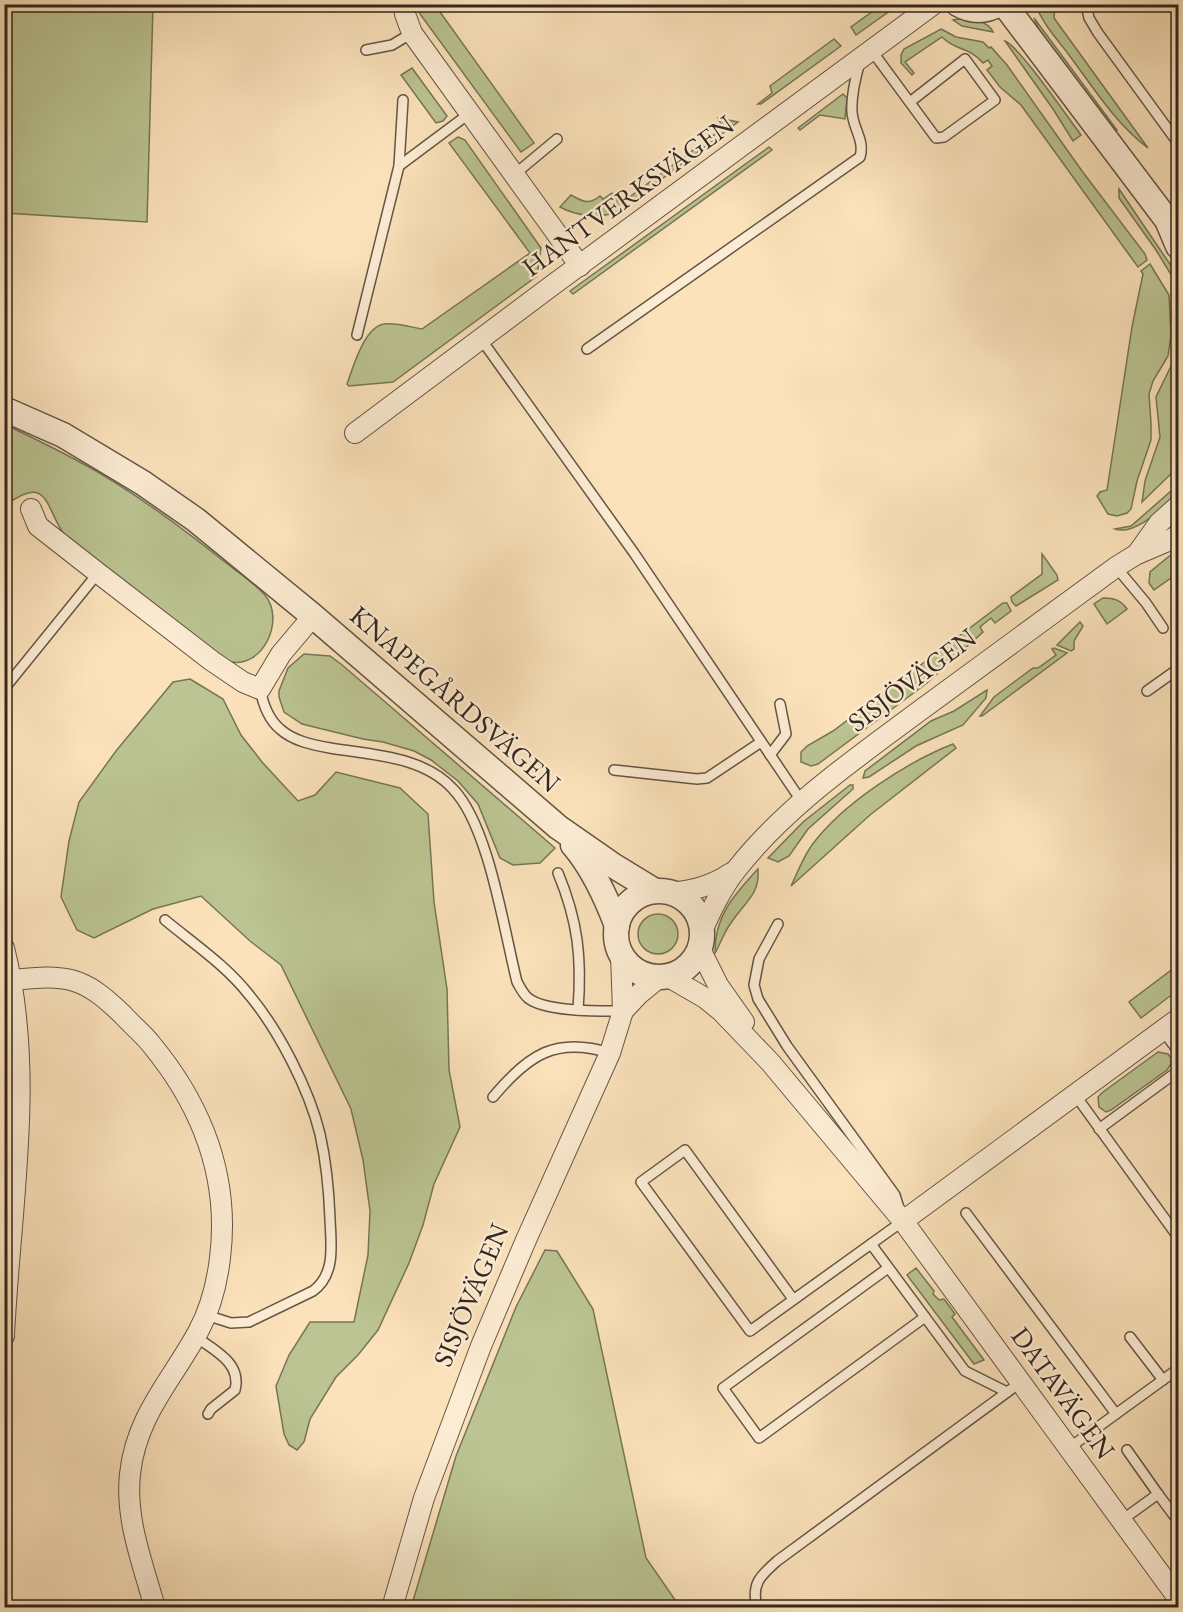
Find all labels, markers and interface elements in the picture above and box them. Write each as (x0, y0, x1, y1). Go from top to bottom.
street label: HANTVERKSVÄGEN (515, 107, 741, 284)
street label: KNAPEGÅRDSVÄGEN (343, 598, 568, 800)
street label: SISJÖVÄGEN (840, 620, 983, 739)
street label: SISJÖVÄGEN (425, 1217, 517, 1372)
street label: DATAVÄGEN (1004, 1320, 1124, 1466)

